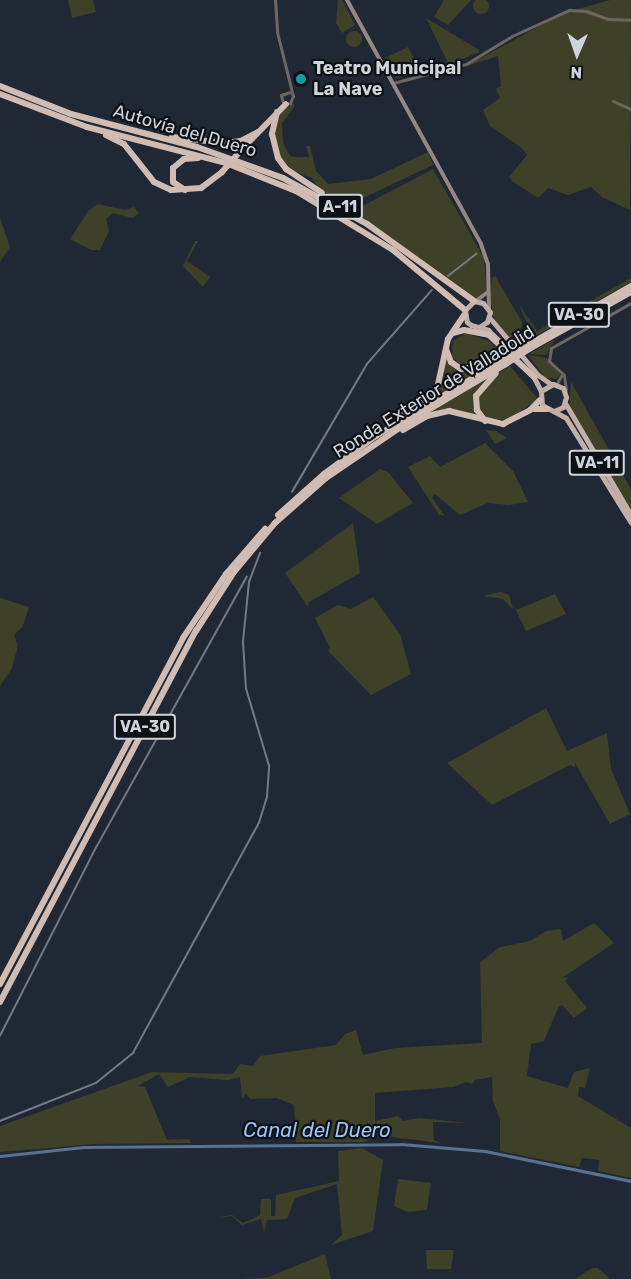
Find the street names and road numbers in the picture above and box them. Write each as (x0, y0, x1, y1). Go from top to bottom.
street label: Autovía del Duero (111, 100, 259, 162)
road number: A-11 (316, 194, 364, 220)
road number: VA-30 (548, 302, 610, 328)
street label: Ronda Exterior de Valladolid (329, 321, 539, 463)
road number: VA-11 (568, 450, 626, 476)
road number: VA-30 (114, 714, 176, 740)

